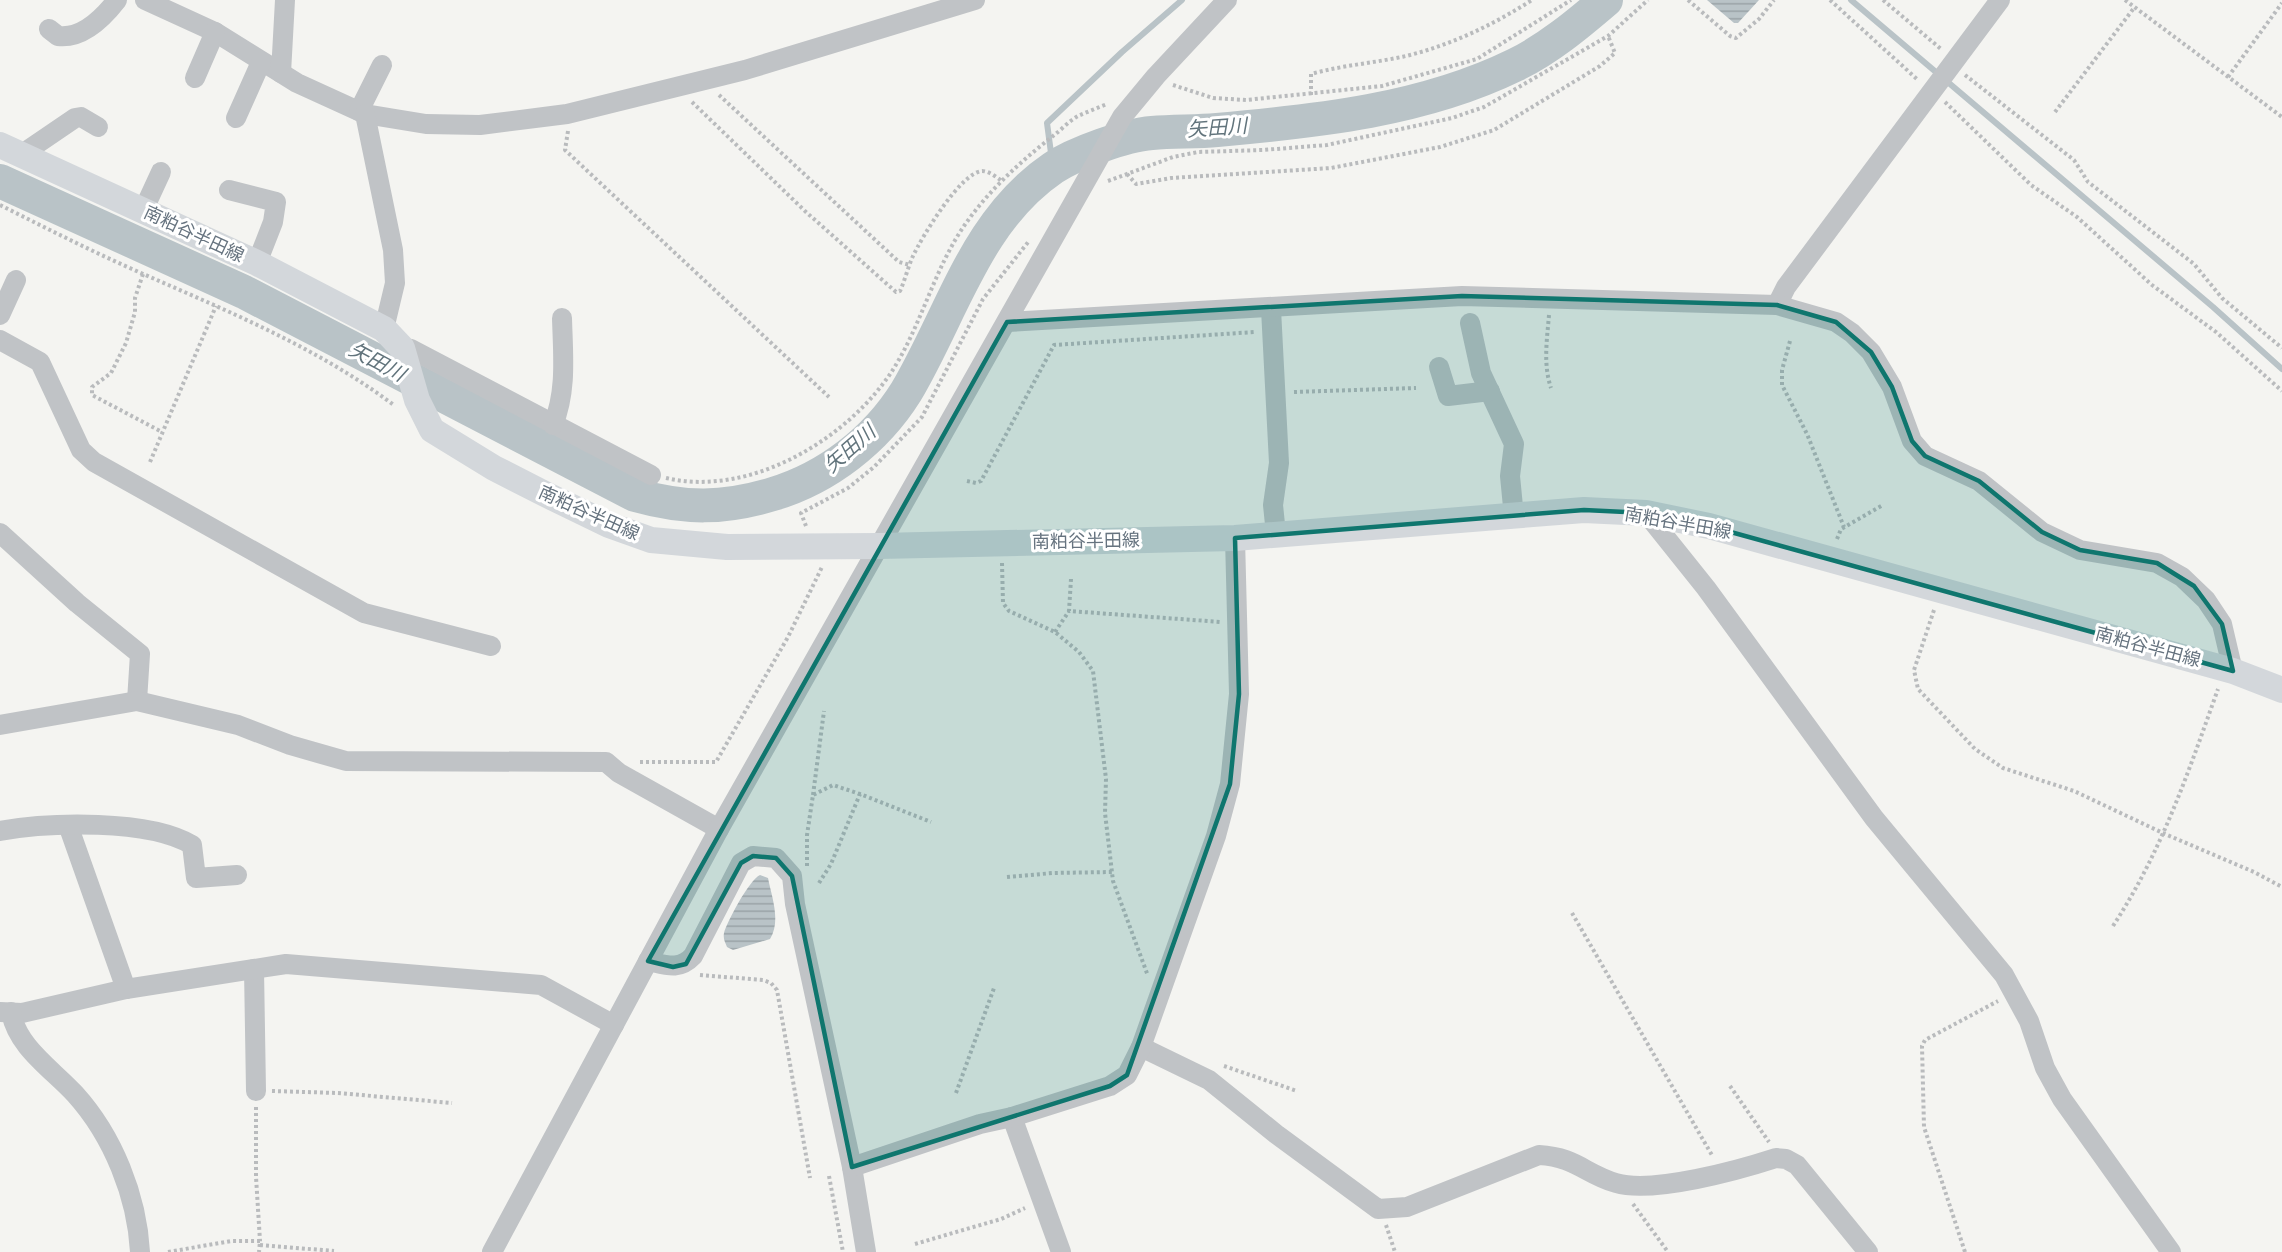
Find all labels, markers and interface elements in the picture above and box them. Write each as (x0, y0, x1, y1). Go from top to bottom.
water label: 矢田川 (1186, 112, 1250, 144)
street label: 南粕谷半田線 (140, 200, 248, 268)
water label: 矢田川 (344, 336, 412, 389)
water label: 矢田川 (819, 418, 883, 479)
street label: 南粕谷半田線 (535, 480, 643, 546)
street label: 南粕谷半田線 (1623, 502, 1733, 544)
street label: 南粕谷半田線 (1032, 528, 1140, 554)
street label: 南粕谷半田線 (2093, 621, 2203, 673)

